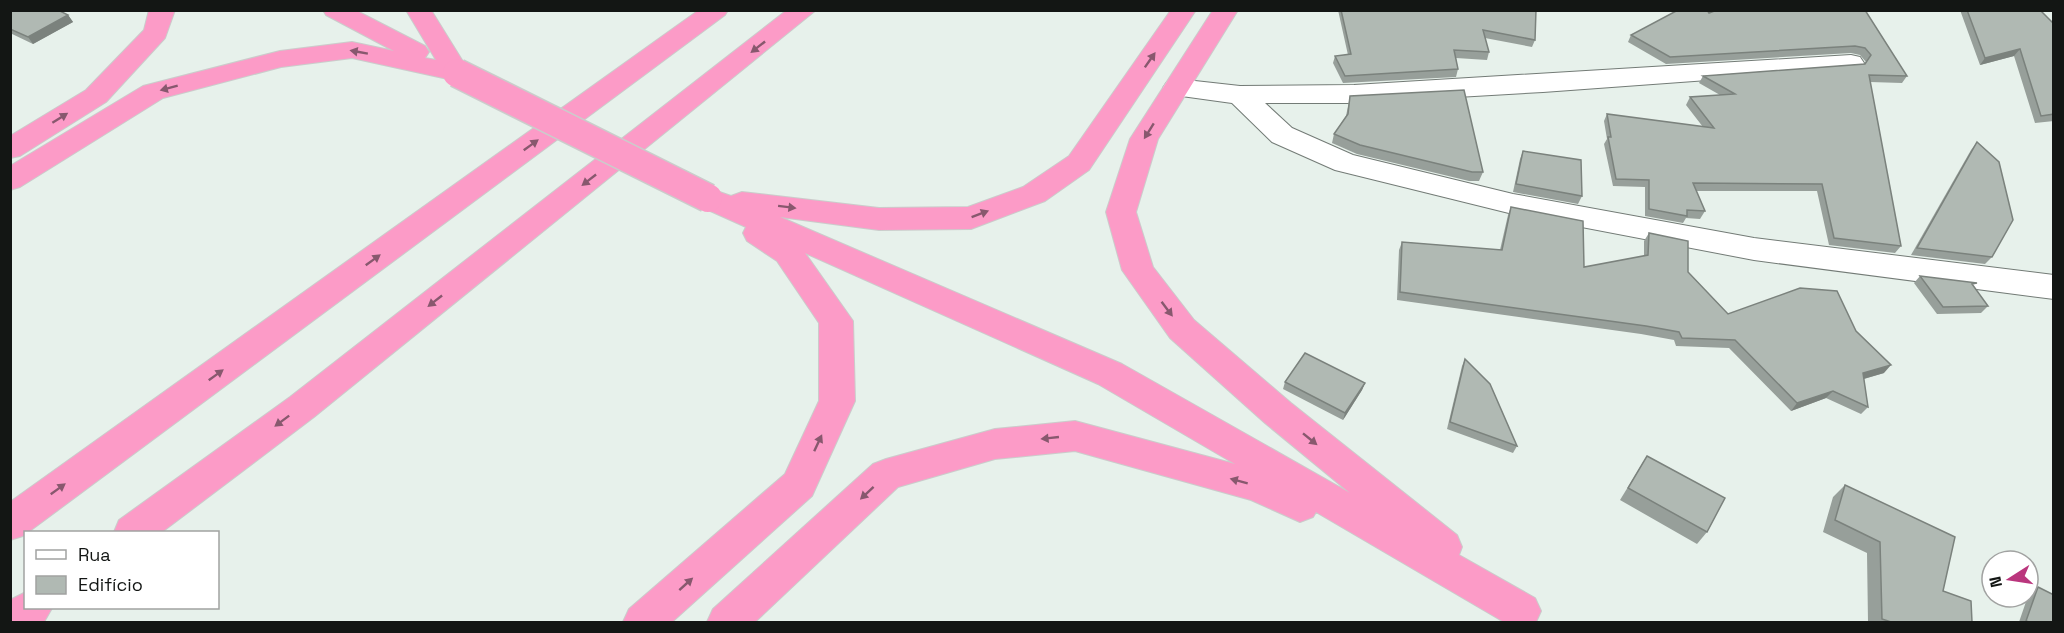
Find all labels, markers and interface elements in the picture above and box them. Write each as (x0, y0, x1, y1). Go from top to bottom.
one-way arrow (750, 40, 766, 53)
one-way arrow (350, 48, 369, 57)
one-way arrow (1144, 52, 1156, 68)
one-way arrow (160, 84, 178, 93)
one-way arrow (52, 113, 68, 124)
one-way arrow (1144, 122, 1155, 139)
one-way arrow (524, 140, 539, 152)
one-way arrow (581, 174, 596, 186)
one-way arrow (777, 203, 796, 212)
one-way arrow (972, 209, 990, 219)
one-way arrow (365, 254, 381, 266)
one-way arrow (428, 295, 443, 307)
one-way arrow (1160, 301, 1172, 316)
one-way arrow (207, 369, 223, 381)
one-way arrow (274, 415, 289, 427)
one-way arrow (1041, 433, 1060, 443)
one-way arrow (1303, 433, 1318, 445)
one-way arrow (813, 435, 822, 452)
one-way arrow (1230, 476, 1248, 485)
one-way arrow (49, 483, 65, 495)
one-way arrow (860, 486, 875, 499)
legend (24, 531, 219, 609)
text: Rua (78, 543, 111, 566)
north arrow (1980, 549, 2040, 609)
text: Edifício (78, 573, 143, 596)
text: N (1984, 575, 2007, 589)
one-way arrow (679, 577, 694, 591)

